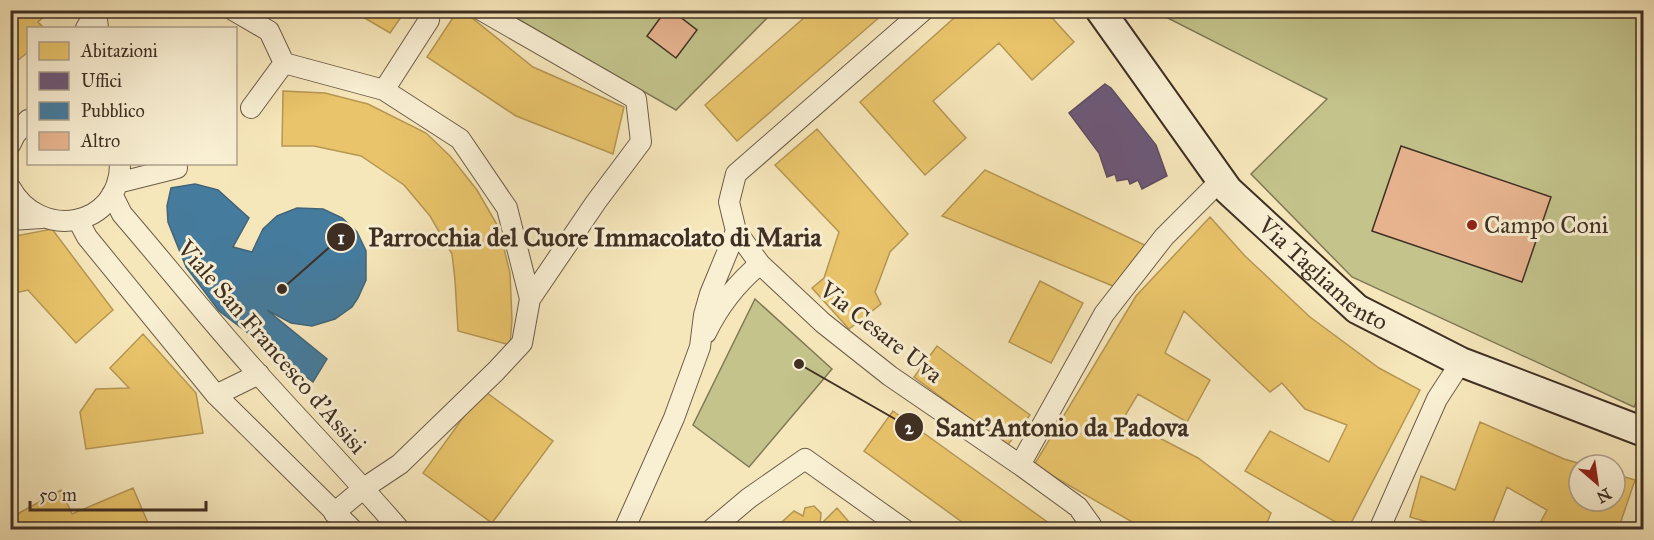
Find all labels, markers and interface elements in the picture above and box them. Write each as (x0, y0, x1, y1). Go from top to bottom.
legend (27, 27, 237, 165)
text: Abitazioni (80, 40, 158, 62)
text: Uffici (81, 70, 122, 92)
text: Pubblico (81, 100, 145, 122)
text: Altro (80, 130, 120, 152)
street label: Via Tagliamento (1251, 210, 1393, 337)
place label: Campo Coni (1484, 210, 1609, 240)
callout: Parrocchia del Cuore Immacolato di Maria (326, 215, 833, 259)
marker: Campo Coni (1465, 218, 1479, 232)
text: Parrocchia del Cuore Immacolato di Maria (368, 221, 823, 253)
text: 1 (337, 227, 345, 249)
street label: Viale San Francesco d'Assisi (170, 233, 373, 460)
street label: Via Cesare Uva (813, 274, 949, 390)
callout: Sant'Antonio da Padova (894, 405, 1201, 449)
text: Sant'Antonio da Padova (936, 411, 1190, 443)
text: 2 (905, 417, 915, 439)
north arrow (1567, 453, 1627, 513)
scale bar (30, 474, 206, 512)
text: 50 m (39, 484, 77, 506)
text: N (1593, 484, 1615, 507)

